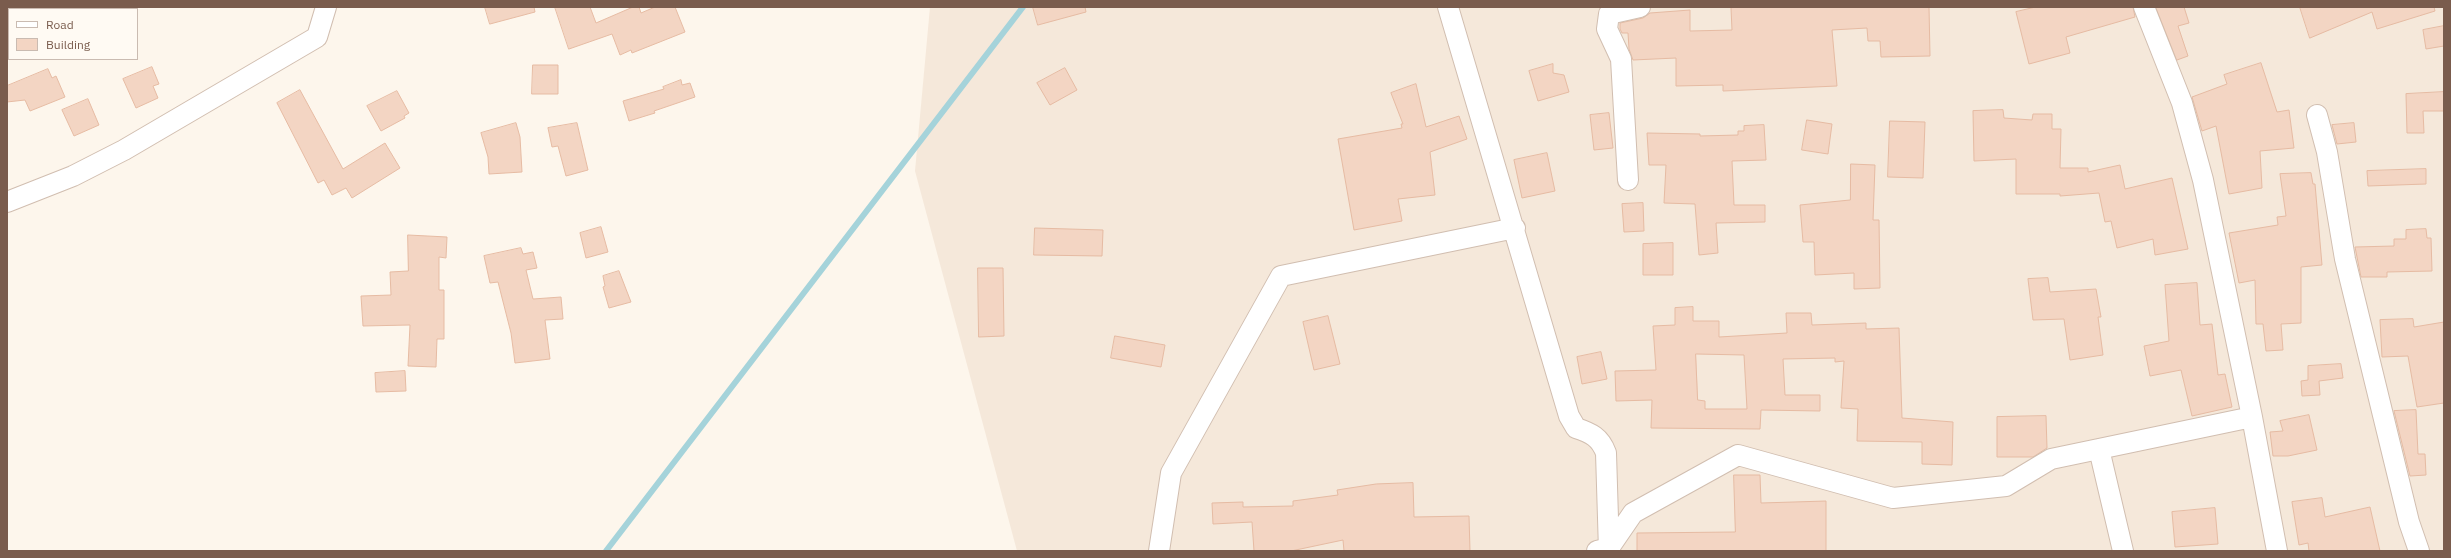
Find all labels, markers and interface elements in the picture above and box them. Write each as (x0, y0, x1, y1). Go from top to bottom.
legend (8, 8, 138, 60)
text: Road (46, 17, 74, 32)
text: Building (46, 37, 90, 52)

